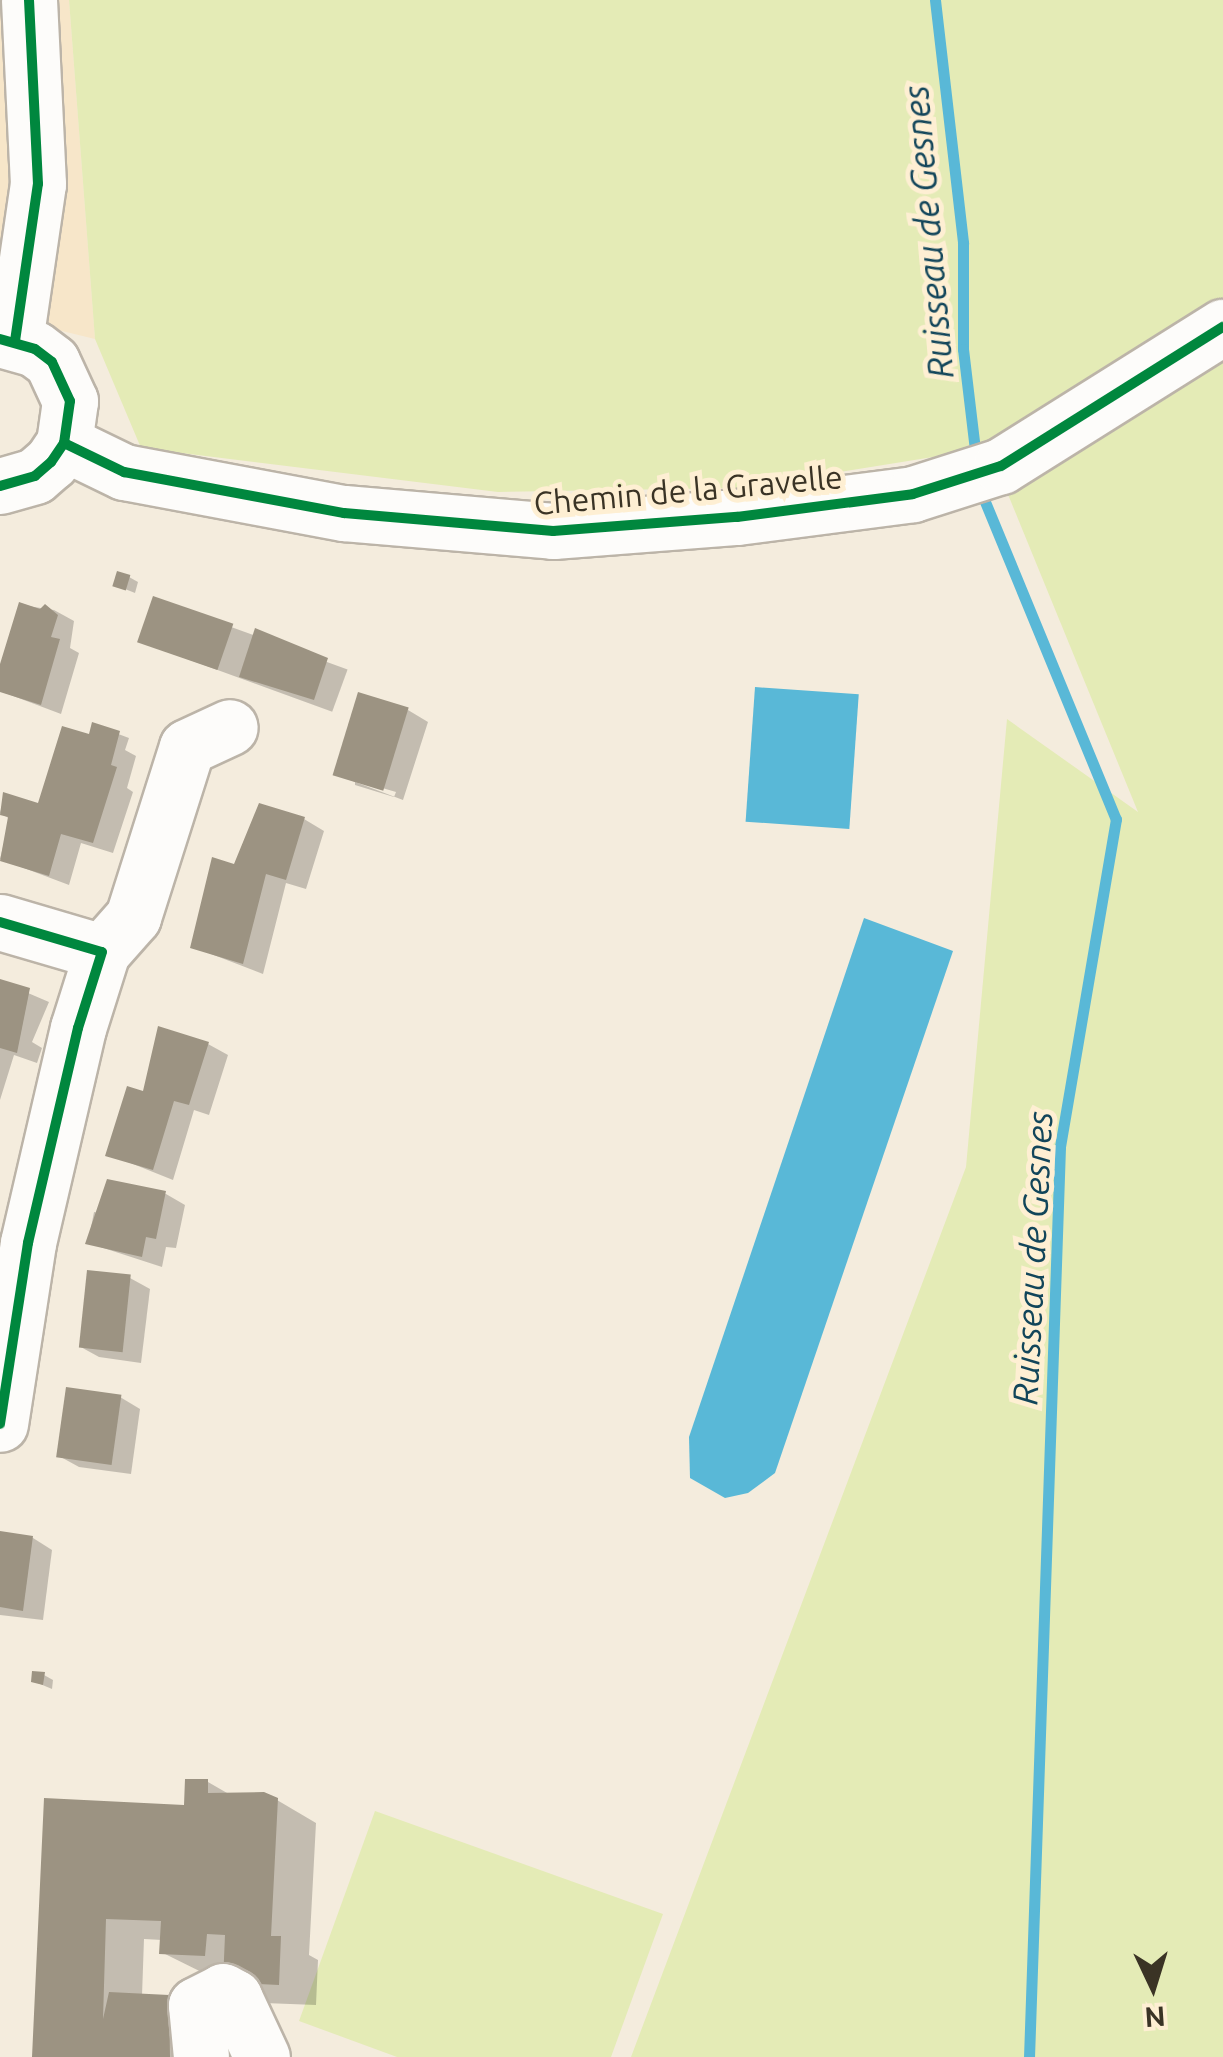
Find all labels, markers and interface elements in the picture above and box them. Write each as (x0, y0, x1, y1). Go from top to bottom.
water label: Ruisseau de Gesnes (894, 84, 962, 380)
street label: Chemin de la Gravelle (532, 457, 844, 523)
water label: Ruisseau de Gesnes (1003, 1110, 1061, 1406)
north arrow (1103, 1937, 1203, 2037)
text: N (1144, 2001, 1167, 2034)

